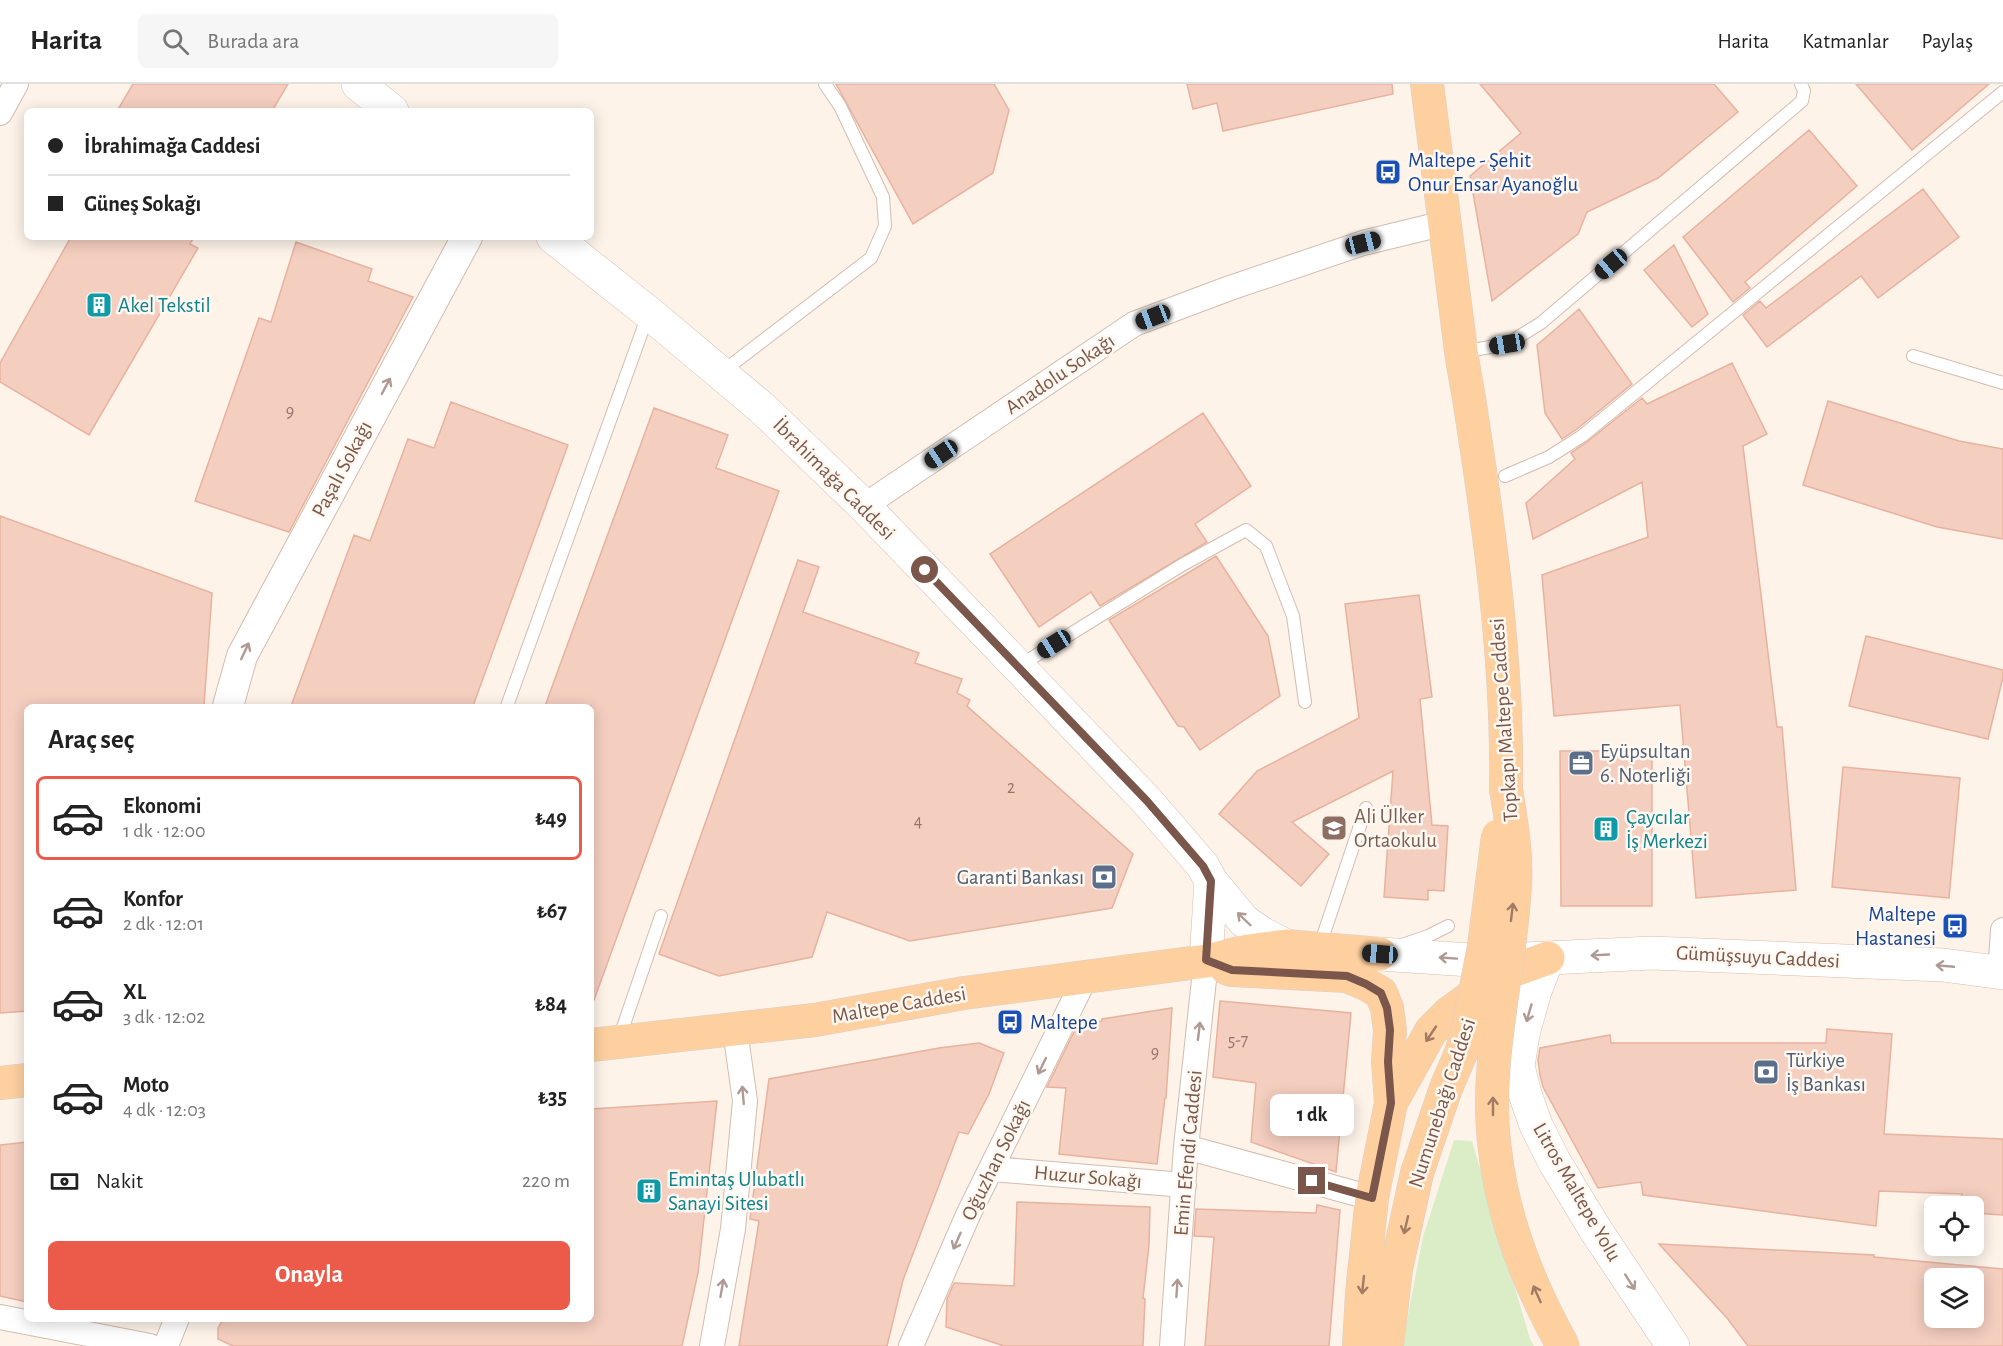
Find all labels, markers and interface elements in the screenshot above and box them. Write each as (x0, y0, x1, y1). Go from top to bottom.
search box (138, 14, 558, 68)
icon: search (159, 25, 192, 58)
text: Harita (30, 27, 102, 55)
text: Burada ara (207, 30, 299, 52)
text: Harita (1718, 31, 1769, 52)
text: Katmanlar (1802, 31, 1889, 52)
text: Paylaş (1922, 31, 1973, 52)
text: İbrahimağa Caddesi (84, 135, 260, 157)
place label: Maltepe - Şehit Onur Ensar Ayanoğlu (1408, 150, 1579, 195)
bus stop icon: Maltepe - Şehit Onur Ensar Ayanoğlu (1373, 157, 1403, 187)
text: Güneş Sokağı (84, 193, 201, 215)
car (1343, 230, 1383, 256)
car (1591, 246, 1631, 282)
building icon: Akel Tekstil (84, 290, 114, 320)
place label: Akel Tekstil (118, 295, 211, 316)
car (1133, 302, 1173, 332)
street label: Anadolu Sokağı (1001, 330, 1119, 418)
car (1488, 332, 1526, 356)
one-way arrow (381, 378, 392, 396)
house number: 9 (286, 403, 294, 421)
street label: İbrahimağa Caddesi (769, 413, 900, 544)
street label: Paşalı Sokağı (308, 418, 376, 520)
car (921, 436, 961, 472)
route start (911, 556, 938, 583)
street label: Topkapı Maltepe Caddesi (1486, 617, 1522, 823)
car (1034, 627, 1074, 661)
one-way arrow (239, 642, 251, 660)
text: Araç seç (48, 726, 134, 753)
place label: Eyüpsultan 6. Noterliği (1600, 741, 1691, 786)
office icon: Eyüpsultan 6. Noterliği (1566, 748, 1596, 778)
house number: 2 (1007, 779, 1015, 797)
icon: car (51, 791, 105, 845)
text: Ekonomi (123, 795, 202, 817)
place label: Ali Ülker Ortaokulu (1354, 805, 1437, 851)
text: ₺49 (535, 807, 567, 829)
place label: Çaycılar İş Merkezi (1626, 807, 1708, 852)
house number: 4 (914, 813, 923, 831)
school or university icon: Ali Ülker Ortaokulu (1319, 813, 1349, 843)
building icon: Çaycılar İş Merkezi (1591, 814, 1621, 844)
text: 1 dk · 12:00 (123, 821, 206, 841)
bank icon: Garanti Bankası (1089, 862, 1119, 892)
place label: Garanti Bankası (957, 867, 1084, 888)
icon: car (51, 884, 105, 938)
text: Konfor (123, 888, 183, 910)
text: ₺67 (537, 900, 567, 922)
one-way arrow (1507, 902, 1518, 922)
place label: Maltepe Hastanesi (1855, 904, 1936, 949)
bus stop icon: Maltepe Hastanesi (1940, 911, 1970, 941)
one-way arrow (1237, 912, 1252, 926)
text: 2 dk · 12:01 (123, 914, 204, 934)
street label: Gümüşsuyu Caddesi (1675, 942, 1841, 972)
car (1361, 944, 1399, 964)
one-way arrow (1591, 950, 1611, 961)
one-way arrow (1439, 953, 1459, 964)
one-way arrow (1936, 960, 1955, 971)
icon: car (51, 977, 105, 1031)
text: XL (123, 981, 146, 1003)
street label: Maltepe Caddesi (830, 983, 968, 1027)
text: ₺84 (535, 993, 567, 1015)
one-way arrow (1523, 1003, 1534, 1022)
text: 3 dk · 12:02 (123, 1007, 205, 1027)
bus stop icon: Maltepe (995, 1007, 1025, 1037)
place label: Maltepe (1030, 1012, 1098, 1033)
street label: Numunebağı Caddesi (1405, 1016, 1479, 1190)
one-way arrow (1194, 1021, 1205, 1041)
one-way arrow (1425, 1025, 1437, 1041)
house number: 5-7 (1228, 1032, 1248, 1050)
house number: 9 (1151, 1044, 1159, 1062)
place label: Türkiye İş Bankası (1786, 1050, 1866, 1095)
one-way arrow (1036, 1057, 1048, 1075)
bank icon: Türkiye İş Bankası (1751, 1057, 1781, 1087)
street label: Emin Efendi Caddesi (1170, 1069, 1206, 1237)
icon: car (51, 1070, 105, 1124)
text: Moto (123, 1074, 169, 1096)
text: ₺35 (538, 1086, 567, 1108)
one-way arrow (737, 1086, 748, 1105)
callout: 1 dk (1270, 1094, 1354, 1136)
street label: Oğuzhan Sokağı (958, 1096, 1034, 1224)
one-way arrow (1487, 1096, 1499, 1116)
text: 4 dk · 12:03 (123, 1100, 206, 1120)
text: 1 dk (1297, 1105, 1327, 1125)
street label: Litros Maltepe Yolu (1529, 1119, 1625, 1265)
street label: Huzur Sokağı (1033, 1162, 1143, 1192)
icon: cash (48, 1165, 81, 1198)
route end (1298, 1167, 1325, 1194)
place label: Emintaş Ulubatlı Sanayi Sitesi (668, 1169, 805, 1214)
text: Nakit (96, 1170, 143, 1192)
text: 220 m (522, 1171, 570, 1191)
building icon: Emintaş Ulubatlı Sanayi Sitesi (634, 1176, 664, 1206)
map controls (1924, 1196, 1984, 1328)
button: locate (1924, 1196, 1984, 1256)
one-way arrow (1400, 1214, 1411, 1234)
one-way arrow (950, 1232, 962, 1250)
button: Onayla (48, 1241, 570, 1310)
button: layers (1924, 1268, 1984, 1328)
one-way arrow (1624, 1274, 1636, 1290)
one-way arrow (1357, 1275, 1368, 1295)
one-way arrow (1171, 1278, 1182, 1298)
one-way arrow (717, 1279, 728, 1299)
one-way arrow (1530, 1285, 1542, 1303)

